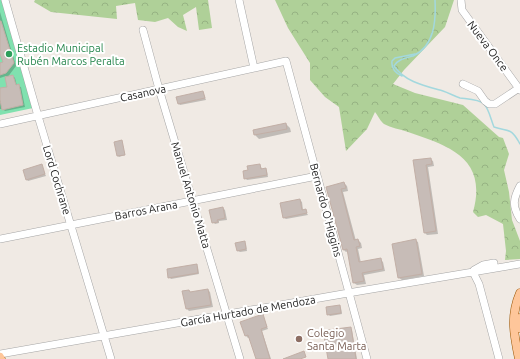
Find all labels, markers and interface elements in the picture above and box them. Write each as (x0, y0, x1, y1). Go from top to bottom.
street label: Nueva Once (465, 19, 511, 73)
place label: Estadio Municipal Rubén Marcos Peralta (17, 42, 125, 67)
marker: Estadio Municipal Rubén Marcos Peralta (4, 49, 14, 59)
street label: Casanova (119, 82, 167, 104)
street label: Manuel Antonio Matta (169, 140, 213, 250)
street label: Lord Cochrane (41, 144, 73, 216)
street label: Bernardo O'Higgins (308, 162, 344, 258)
street label: Barros Arana (114, 198, 178, 222)
street label: García Hurtado de Mendoza (180, 293, 316, 329)
place label: Colegio Santa Marta (307, 327, 367, 352)
marker: Colegio Santa Marta (294, 334, 304, 344)

